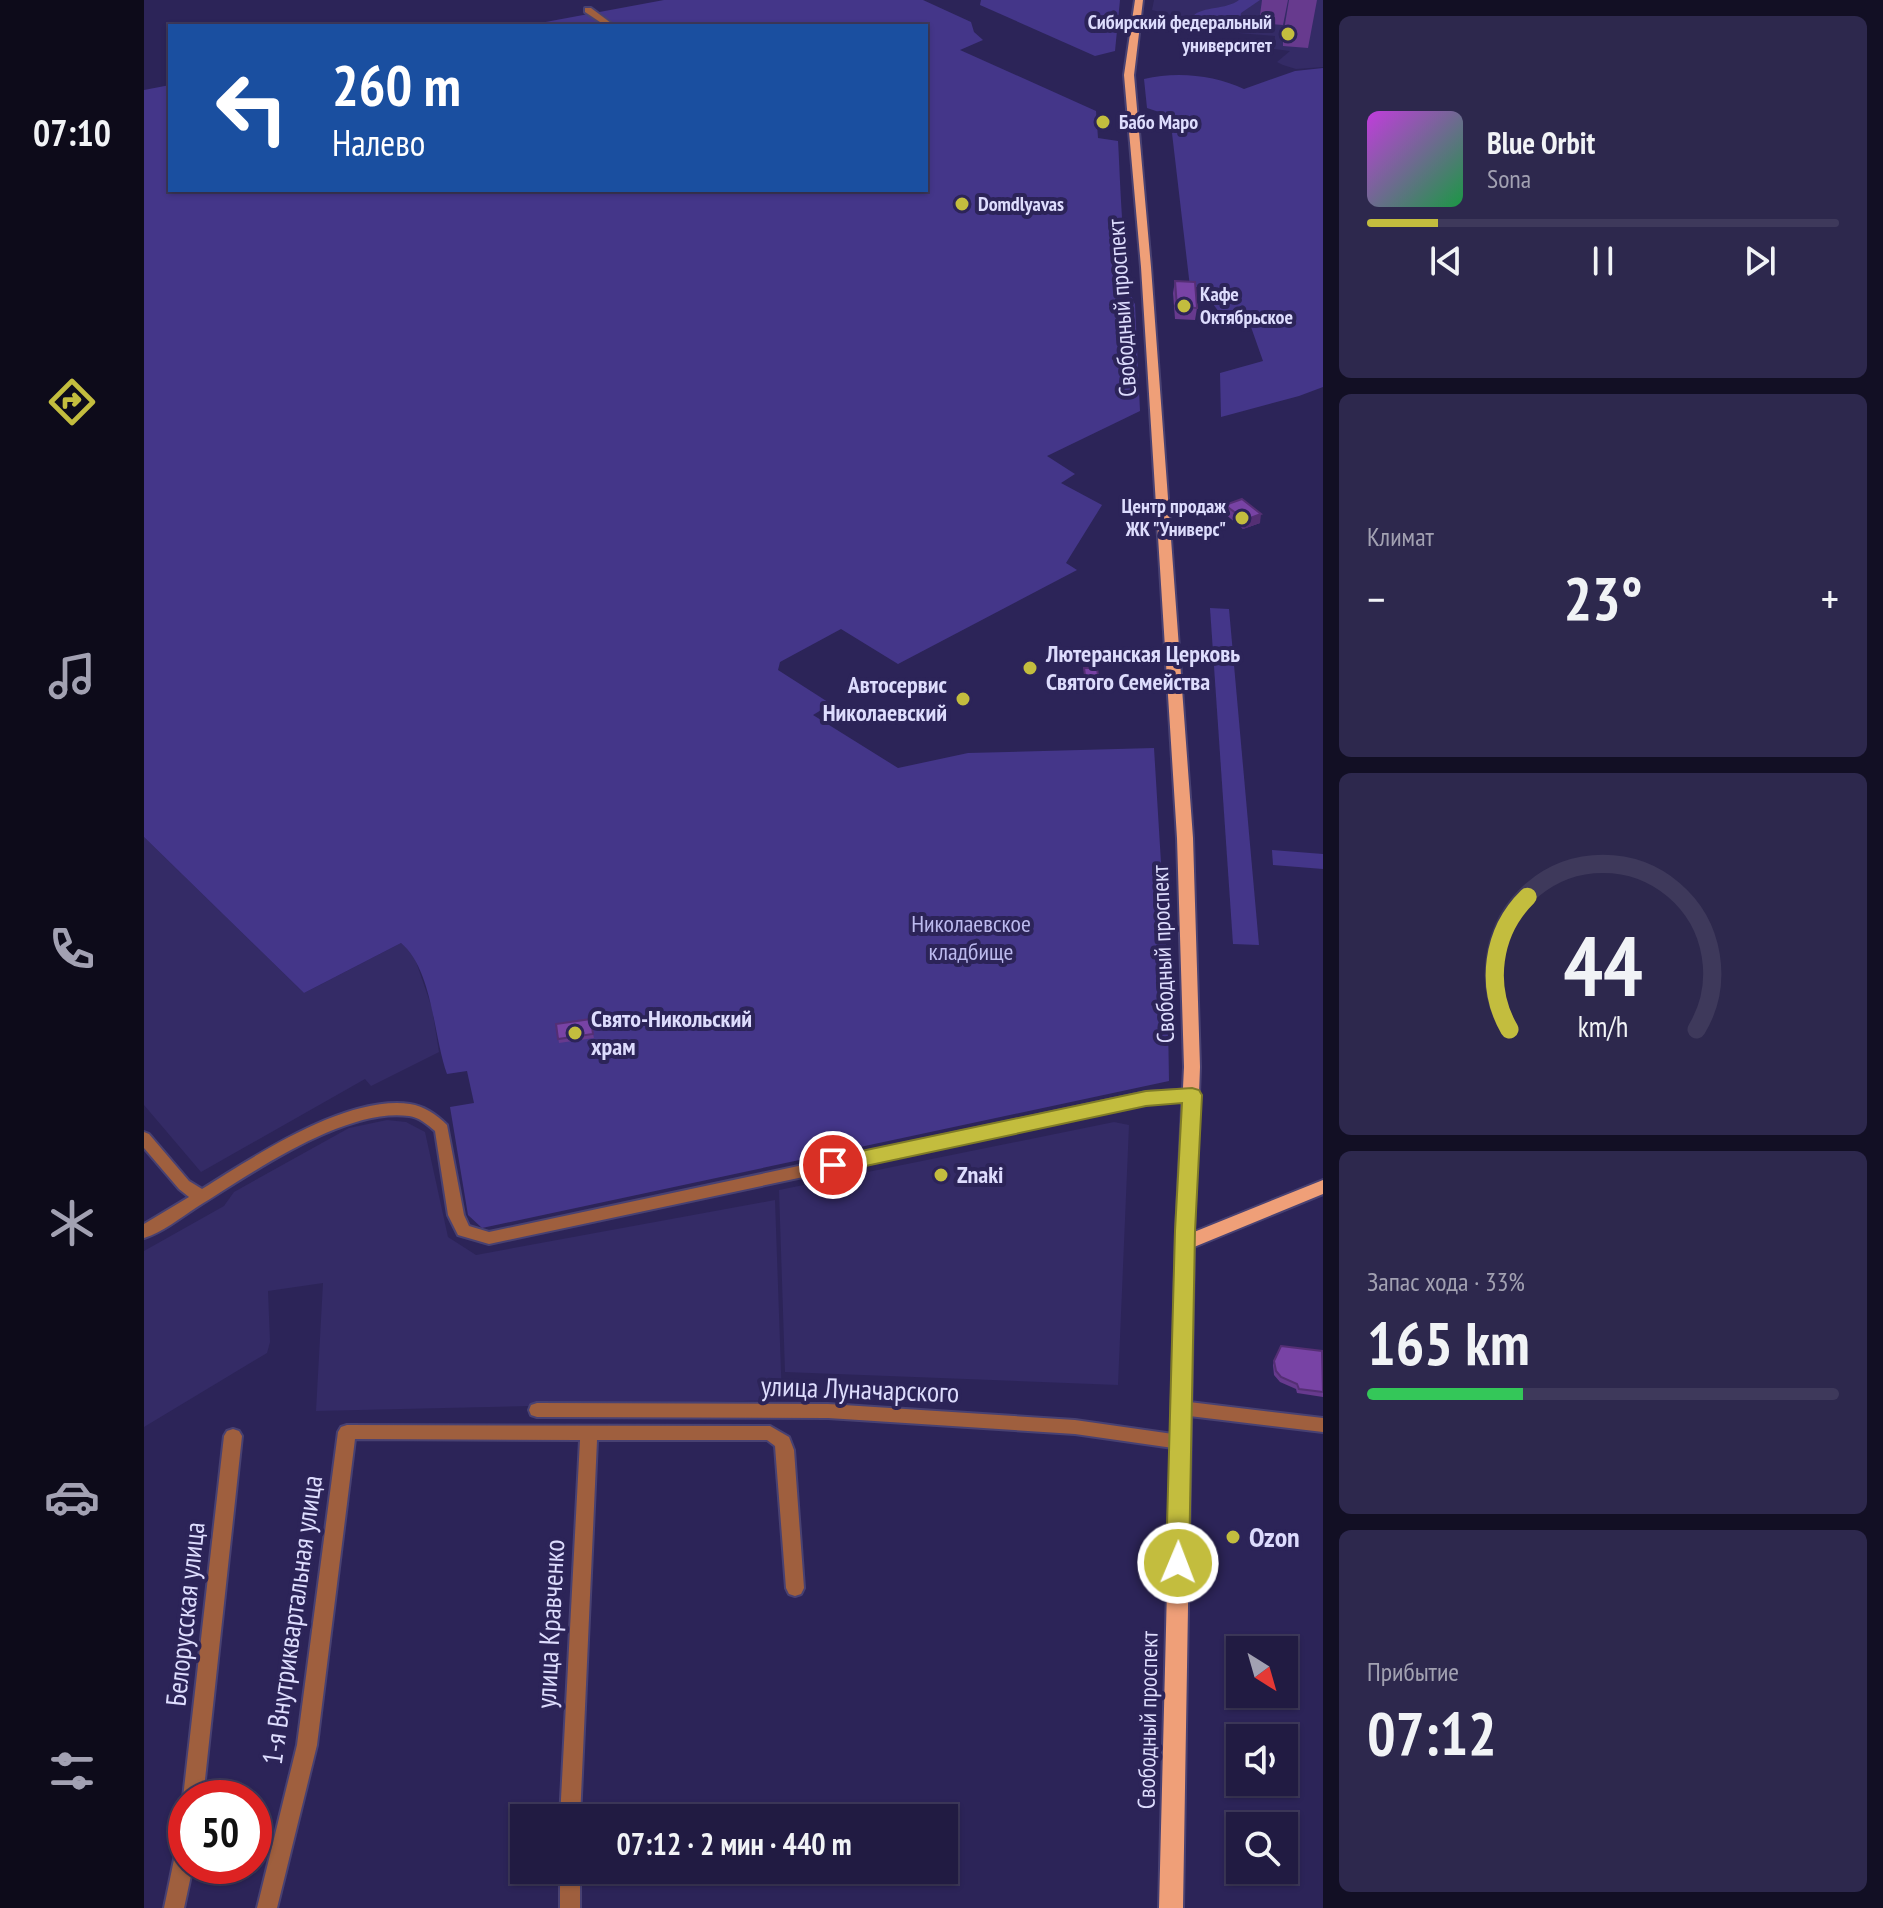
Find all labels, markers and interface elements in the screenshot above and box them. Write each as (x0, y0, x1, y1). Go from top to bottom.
place label: Сибирский федеральный университет (1088, 9, 1272, 58)
marker: Сибирский федеральный университет (1279, 25, 1297, 43)
text: 260 m (332, 49, 461, 121)
icon: left (200, 56, 304, 160)
text: 07:10 (33, 109, 111, 156)
place label: Бабо Маро (1119, 109, 1198, 135)
marker: Бабо Маро (1094, 113, 1112, 131)
text: Налево (332, 119, 425, 166)
text: Blue Orbit (1487, 123, 1595, 162)
text: Sona (1487, 162, 1531, 195)
place label: Domdlyavas (978, 191, 1064, 217)
marker: Domdlyavas (953, 195, 971, 213)
street label: Свободный проспект (1100, 218, 1143, 398)
icon: previous (1424, 239, 1468, 283)
icon: pause (1581, 239, 1625, 283)
icon: next (1738, 239, 1782, 283)
place label: Кафе Октябрьское (1200, 281, 1293, 330)
marker: Кафе Октябрьское (1175, 297, 1193, 315)
icon: directions (44, 374, 100, 430)
place label: Центр продаж ЖК "Универс" (1122, 493, 1226, 542)
marker: Центр продаж ЖК "Универс" (1233, 509, 1251, 527)
text: Климат (1367, 520, 1434, 553)
text: 23° (1563, 559, 1643, 637)
text: − (1367, 570, 1385, 627)
text: + (1821, 570, 1839, 627)
place label: Лютеранская Церковь Святого Семейства (1045, 638, 1240, 697)
icon: music (44, 648, 100, 704)
marker: Лютеранская Церковь Святого Семейства (1021, 659, 1039, 677)
place label: Автосервис Николаевский (823, 669, 948, 728)
marker: Автосервис Николаевский (954, 690, 972, 708)
street label: Свободный проспект (1144, 864, 1181, 1044)
park label: Николаевское кладбище (911, 908, 1031, 967)
text: 44 (1563, 911, 1643, 1019)
icon: phone (44, 921, 100, 977)
place label: Свято-Никольский храм (591, 1003, 752, 1062)
text: km/h (1578, 1008, 1628, 1045)
marker: Свято-Никольский храм (566, 1024, 584, 1042)
pin (799, 1131, 867, 1199)
icon: arrive (811, 1143, 855, 1187)
place label: Znaki (957, 1159, 1004, 1190)
marker: Znaki (932, 1166, 950, 1184)
icon: climate (44, 1195, 100, 1251)
text: Запас хода · 33% (1367, 1265, 1525, 1298)
text: 165 km (1367, 1304, 1530, 1382)
street label: улица Луначарского (760, 1367, 960, 1410)
icon: car (44, 1469, 100, 1525)
street label: 1-я Внутриквартальная улица (253, 1473, 330, 1767)
place label: Ozon (1249, 1518, 1300, 1555)
street label: Белорусская улица (156, 1520, 213, 1708)
position arrow (1136, 1521, 1220, 1605)
marker: Ozon (1224, 1528, 1242, 1546)
street label: улица Кравченко (527, 1538, 572, 1710)
street label: Свободный проспект (1130, 1630, 1165, 1809)
north arrow (1226, 1636, 1298, 1708)
map controls (1226, 1636, 1298, 1884)
text: Прибытие (1367, 1655, 1459, 1688)
text: 07:12 (1367, 1694, 1497, 1772)
button: sound (1226, 1724, 1298, 1796)
icon: filters (44, 1743, 100, 1799)
speed limit sign: 50 (168, 1780, 272, 1884)
button: search (1226, 1812, 1298, 1884)
text: 07:12 · 2 мин · 440 m (616, 1824, 852, 1863)

